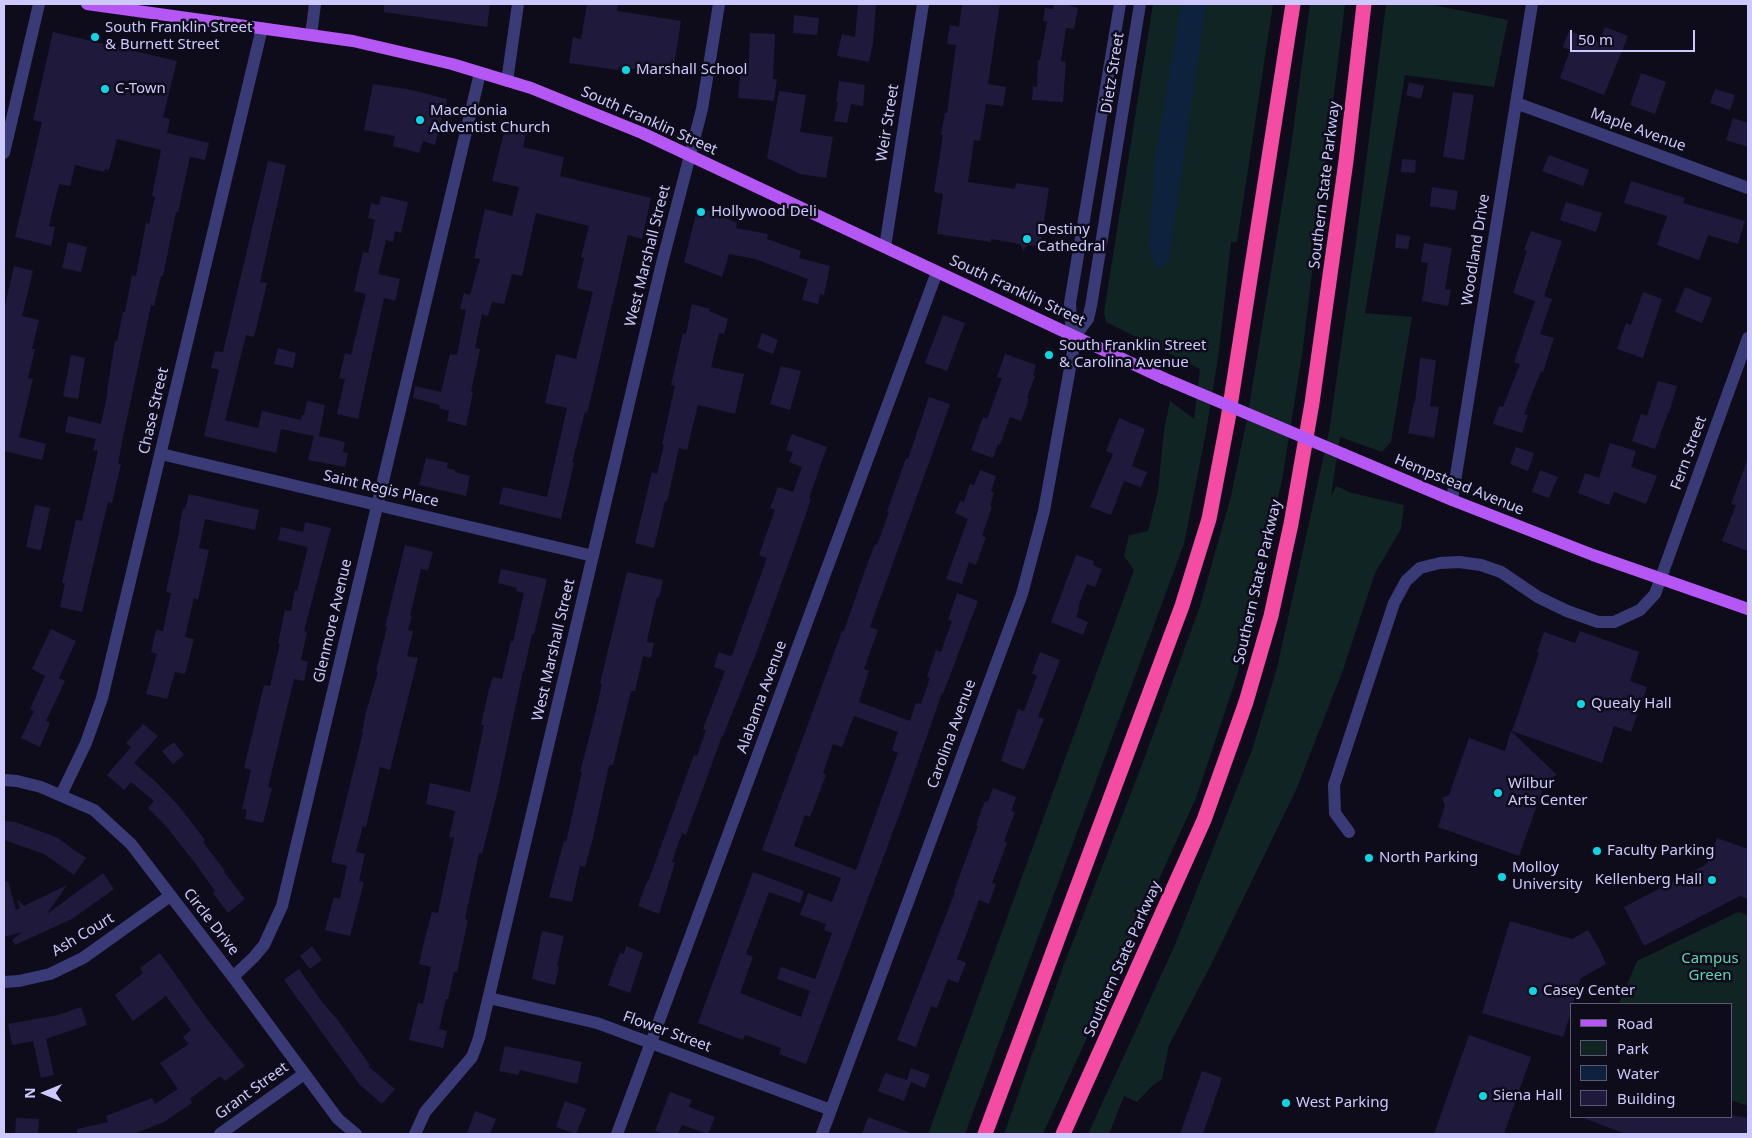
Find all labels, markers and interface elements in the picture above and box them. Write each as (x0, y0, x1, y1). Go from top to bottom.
place label: South Franklin Street & Burnett Street (105, 19, 252, 54)
scale bar (1572, 20, 1697, 52)
text: 50 m (1578, 29, 1613, 49)
marker: South Franklin Street & Burnett Street (89, 31, 101, 43)
street label: Dietz Street (1098, 31, 1128, 115)
place label: Marshall School (636, 61, 747, 79)
marker: Marshall School (620, 64, 632, 76)
place label: C-Town (115, 80, 166, 98)
marker: C-Town (99, 83, 111, 95)
street label: South Franklin Street (578, 83, 720, 159)
street label: Weir Street (873, 83, 903, 163)
street label: Southern State Parkway (1306, 100, 1344, 270)
place label: Macedonia Adventist Church (430, 102, 550, 137)
street label: Maple Avenue (1588, 104, 1688, 156)
marker: Macedonia Adventist Church (414, 114, 426, 126)
street label: West Marshall Street (622, 183, 674, 329)
street label: Woodland Drive (1458, 193, 1494, 307)
place label: Hollywood Deli (711, 203, 817, 221)
marker: Hollywood Deli (695, 206, 707, 218)
place label: Destiny Cathedral (1037, 221, 1105, 256)
marker: Destiny Cathedral (1021, 233, 1033, 245)
street label: South Franklin Street (946, 252, 1088, 330)
place label: South Franklin Street & Carolina Avenue (1059, 337, 1206, 372)
marker: South Franklin Street & Carolina Avenue (1043, 349, 1055, 361)
street label: Chase Street (135, 366, 173, 456)
street label: Fern Street (1667, 414, 1711, 492)
street label: Hempstead Avenue (1392, 451, 1526, 519)
street label: Saint Regis Place (321, 467, 441, 511)
street label: Southern State Parkway (1230, 498, 1286, 666)
street label: Glenmore Avenue (310, 557, 356, 685)
street label: West Marshall Street (529, 577, 579, 723)
street label: Alabama Avenue (733, 638, 791, 756)
street label: Carolina Avenue (924, 677, 980, 791)
place label: Quealy Hall (1591, 695, 1672, 713)
marker: Quealy Hall (1575, 698, 1587, 710)
place label: Wilbur Arts Center (1508, 775, 1588, 810)
marker: Wilbur Arts Center (1492, 787, 1504, 799)
place label: Faculty Parking (1607, 842, 1715, 860)
marker: Faculty Parking (1591, 845, 1603, 857)
place label: North Parking (1379, 849, 1478, 867)
marker: North Parking (1363, 852, 1375, 864)
place label: Molloy University (1512, 859, 1582, 894)
marker: Molloy University (1496, 871, 1508, 883)
place label: Kellenberg Hall (1595, 871, 1702, 889)
marker: Kellenberg Hall (1706, 874, 1718, 886)
street label: Southern State Parkway (1081, 878, 1165, 1040)
street label: Circle Drive (179, 885, 243, 959)
street label: Ash Court (49, 909, 117, 961)
park label: Campus Green (1681, 950, 1739, 985)
place label: Casey Center (1543, 982, 1635, 1000)
marker: Casey Center (1527, 985, 1539, 997)
legend (1570, 1003, 1732, 1118)
street label: Flower Street (620, 1008, 714, 1056)
text: Road (1617, 1013, 1653, 1033)
text: Park (1617, 1038, 1649, 1058)
street label: Grant Street (212, 1059, 292, 1123)
text: Water (1617, 1063, 1659, 1083)
north arrow (20, 1068, 70, 1118)
text: N (20, 1087, 39, 1099)
place label: Siena Hall (1493, 1087, 1562, 1105)
text: Building (1617, 1088, 1675, 1108)
marker: Siena Hall (1477, 1090, 1489, 1102)
place label: West Parking (1296, 1094, 1389, 1112)
marker: West Parking (1280, 1097, 1292, 1109)

